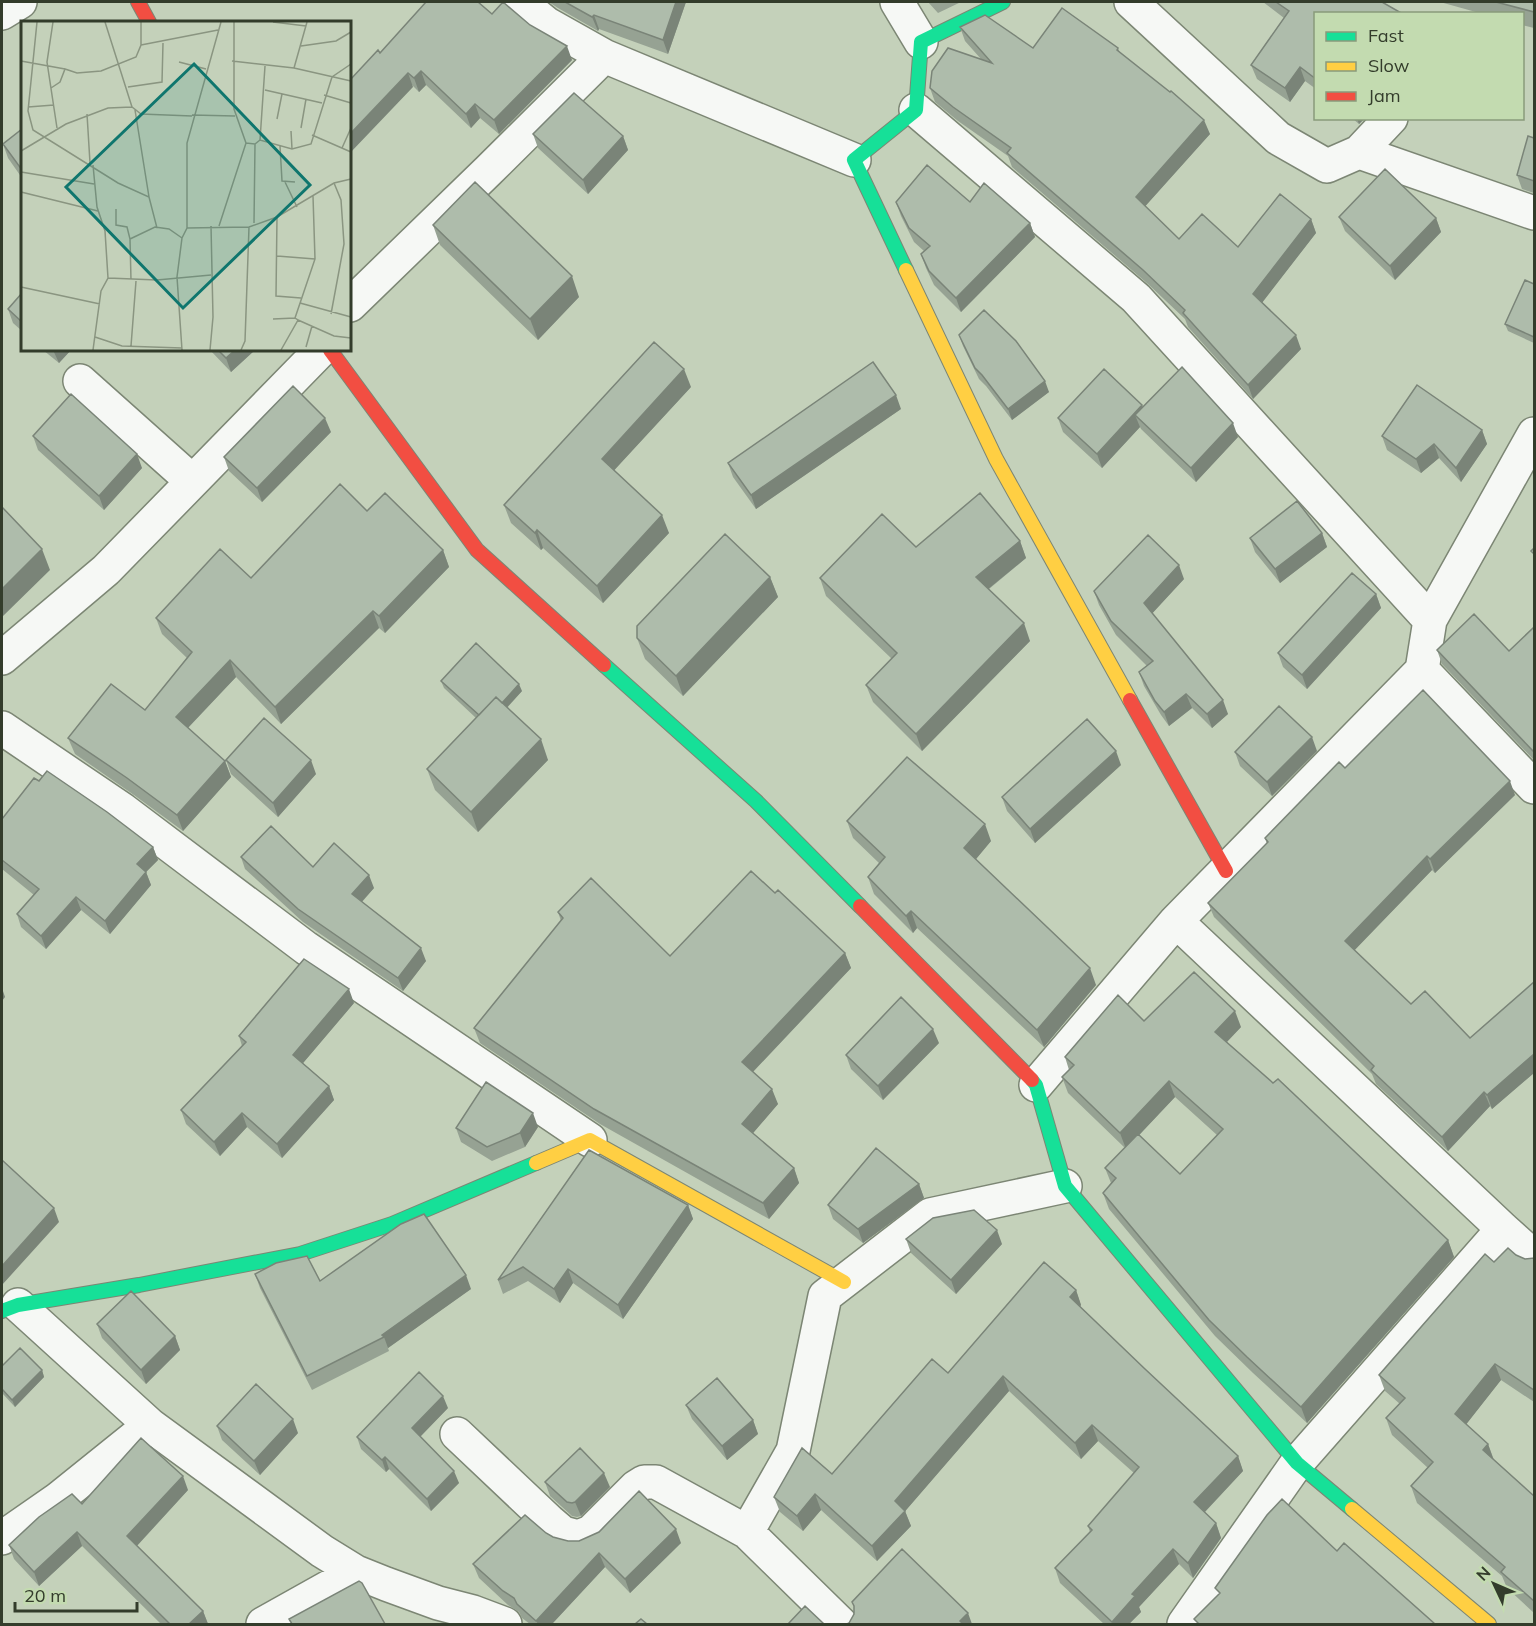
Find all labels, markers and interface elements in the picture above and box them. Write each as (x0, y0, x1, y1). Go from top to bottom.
legend (1314, 12, 1524, 120)
inset map (21, 21, 351, 351)
text: Fast (1368, 24, 1404, 47)
text: Slow (1368, 54, 1410, 77)
text: Jam (1368, 84, 1401, 107)
north arrow (1464, 1554, 1524, 1614)
text: N (1472, 1562, 1495, 1585)
scale bar (15, 1575, 136, 1613)
text: 20 m (24, 1584, 66, 1607)

